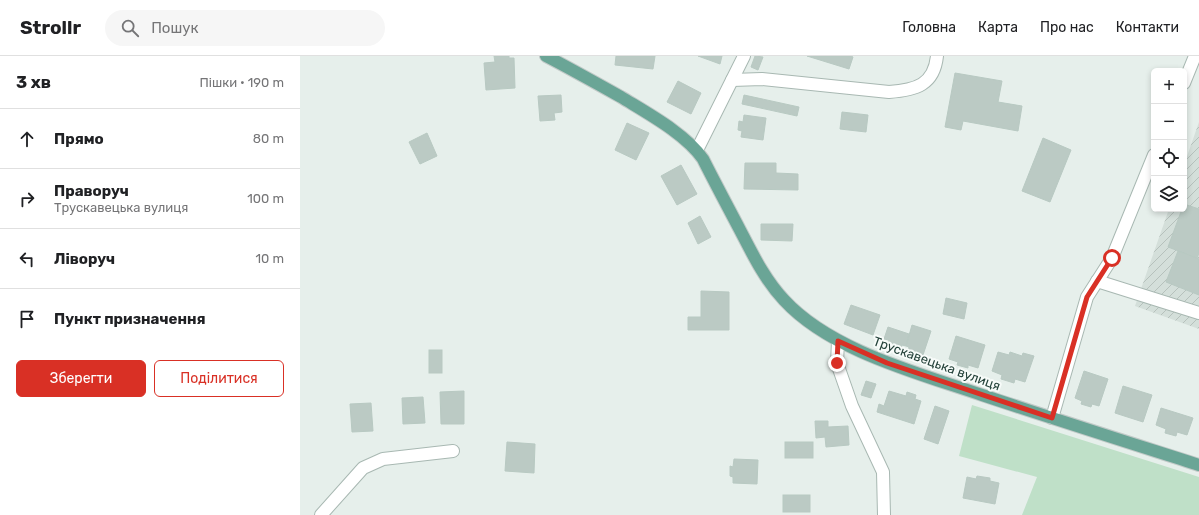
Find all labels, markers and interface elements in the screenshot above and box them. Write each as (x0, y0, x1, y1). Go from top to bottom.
search box (105, 10, 385, 46)
text: Strollr (20, 16, 81, 39)
icon: search (119, 17, 141, 39)
text: Пошук (151, 19, 199, 37)
text: Головна (902, 19, 956, 36)
text: Карта (978, 19, 1018, 36)
text: Про нас (1040, 19, 1094, 36)
text: Контакти (1116, 19, 1179, 36)
map controls (1151, 68, 1187, 212)
button: + (1151, 68, 1187, 104)
text: 3 хв (16, 72, 51, 92)
text: Пішки · 190 m (200, 75, 284, 90)
button: − (1151, 104, 1187, 140)
icon: ahead (16, 128, 38, 150)
text: Прямо (54, 130, 104, 148)
text: 80 m (253, 131, 284, 146)
button: locate (1151, 140, 1187, 176)
button: layers (1151, 176, 1187, 212)
text: Праворуч (54, 182, 129, 200)
icon: right (16, 188, 38, 210)
text: 100 m (247, 191, 284, 206)
text: Трускавецька вулиця (54, 200, 188, 215)
icon: left (16, 248, 38, 270)
route start (1103, 249, 1121, 267)
text: Ліворуч (54, 250, 115, 268)
text: 10 m (255, 251, 284, 266)
icon: arrive (16, 308, 38, 330)
text: Пункт призначення (54, 310, 206, 328)
street label: Трускавецька вулиця (871, 333, 1002, 393)
route end (828, 354, 846, 372)
button: Зберегти (16, 360, 146, 397)
button: Поділитися (154, 360, 284, 397)

